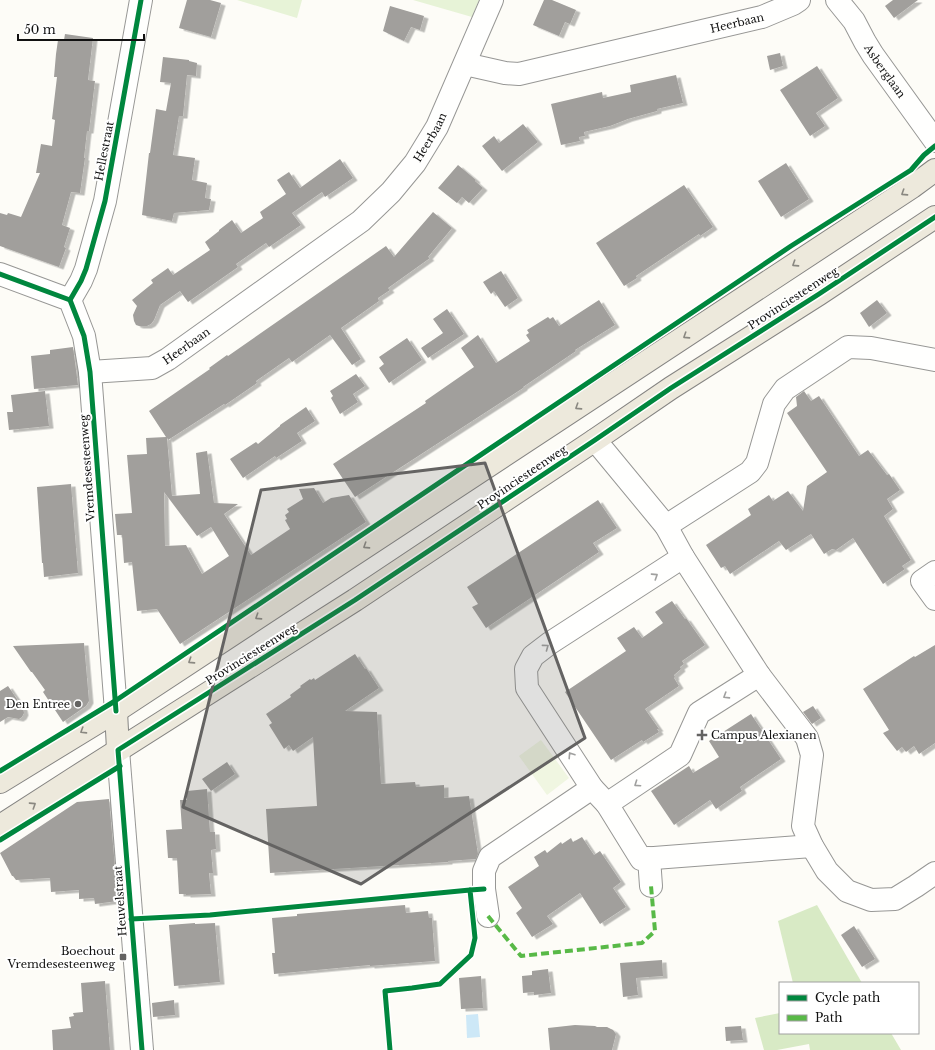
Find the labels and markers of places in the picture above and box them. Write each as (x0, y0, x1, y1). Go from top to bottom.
place label: Den Entree (6, 697, 70, 711)
marker: Den Entree (73, 699, 83, 709)
place label: Campus Alexianen (711, 728, 817, 742)
marker: Campus Alexianen (696, 729, 708, 741)
place label: Boechout Vremdesesteenweg (7, 944, 116, 971)
marker: Boechout Vremdesesteenweg (118, 952, 128, 962)

